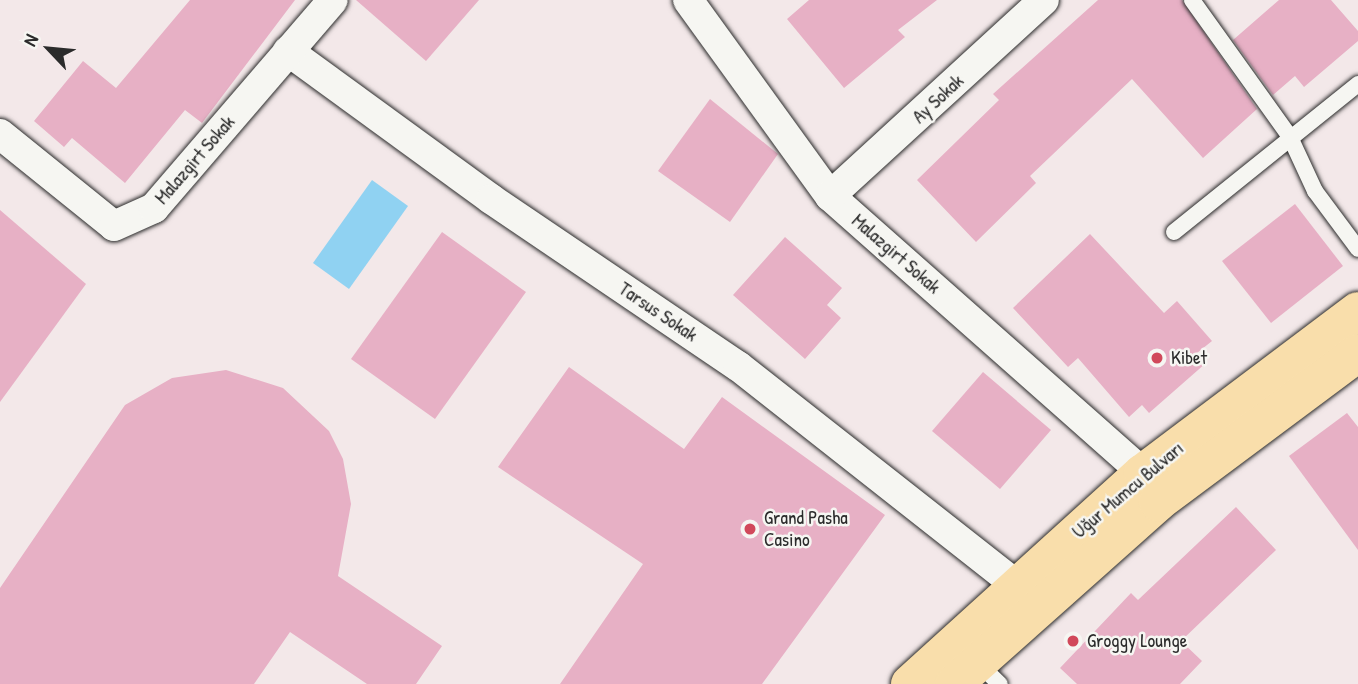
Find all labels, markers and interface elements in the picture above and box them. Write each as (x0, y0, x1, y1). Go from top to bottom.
north arrow (14, 14, 84, 84)
text: N (16, 30, 44, 50)
street label: Ay Sokak (908, 70, 968, 128)
street label: Malazgirt Sokak (150, 111, 240, 209)
street label: Malazgirt Sokak (847, 209, 945, 299)
street label: Tarsus Sokak (614, 277, 702, 347)
place label: Kibet (1171, 347, 1207, 369)
marker: Kibet (1149, 350, 1165, 366)
street label: Uğur Mumcu Bulvarı (1068, 437, 1188, 543)
place label: Grand Pasha Casino (764, 507, 848, 551)
marker: Grand Pasha Casino (742, 521, 758, 537)
place label: Groggy Lounge (1087, 630, 1187, 652)
marker: Groggy Lounge (1065, 633, 1081, 649)

